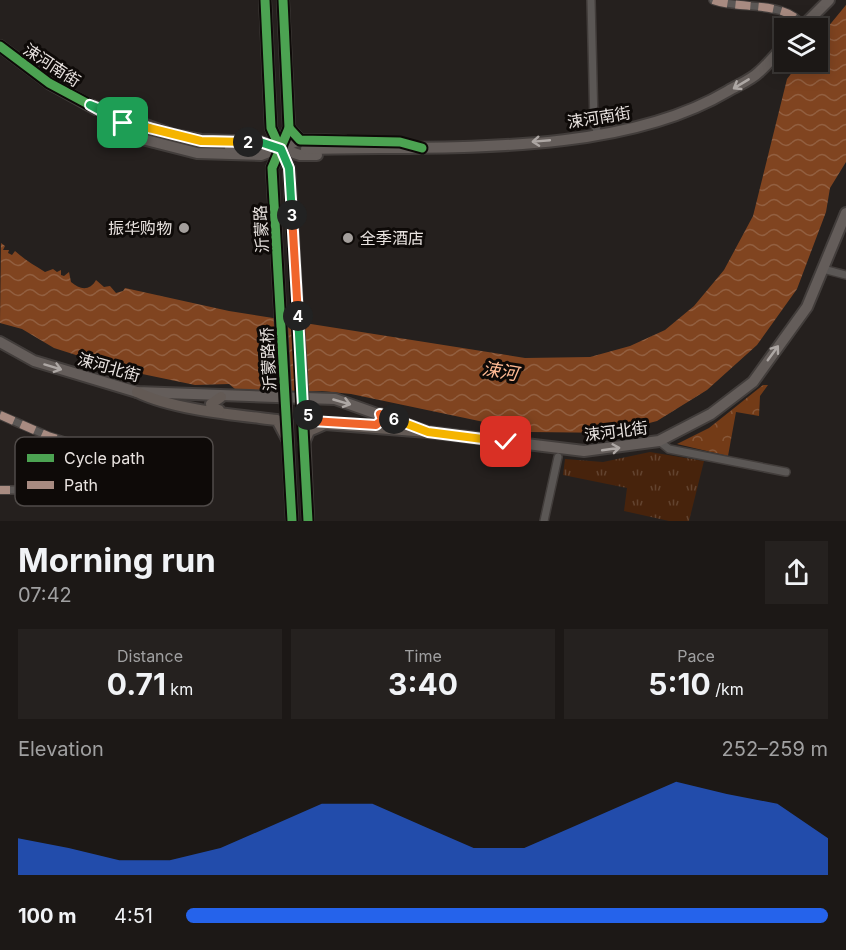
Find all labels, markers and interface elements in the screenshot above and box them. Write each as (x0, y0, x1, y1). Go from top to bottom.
map controls (774, 18, 828, 72)
button: layers (774, 18, 828, 72)
street label: 涑河南街 (20, 39, 84, 91)
one-way arrow (733, 78, 750, 90)
pin (97, 97, 148, 148)
street label: 涑河南街 (566, 102, 632, 132)
icon: arrive (106, 106, 139, 139)
pin: 2 (233, 127, 263, 157)
text: 2 (243, 132, 253, 152)
one-way arrow (531, 136, 551, 147)
pin: 3 (277, 200, 307, 230)
street label: 沂蒙路 (250, 205, 272, 253)
text: 3 (287, 205, 297, 225)
place label: 振华购物 (108, 218, 172, 238)
marker: 振华购物 (177, 221, 191, 235)
place label: 全季酒店 (360, 228, 424, 248)
marker: 全季酒店 (341, 231, 355, 245)
pin: 4 (283, 301, 313, 331)
text: 4 (293, 306, 303, 326)
street label: 沂蒙路桥 (256, 327, 280, 391)
one-way arrow (767, 346, 780, 362)
street label: 涑河北街 (75, 349, 143, 385)
water label: 涑河 (481, 358, 522, 385)
one-way arrow (43, 362, 62, 373)
one-way arrow (333, 397, 352, 408)
pin: 5 (293, 400, 323, 430)
pin: 6 (379, 404, 409, 434)
text: 5 (303, 405, 313, 425)
text: 6 (389, 409, 399, 429)
pin (480, 416, 531, 467)
street label: 涑河北街 (583, 417, 649, 445)
icon: check (489, 425, 522, 458)
legend (15, 437, 213, 506)
one-way arrow (601, 444, 621, 455)
text: Cycle path (64, 448, 145, 468)
text: Path (64, 475, 98, 495)
text: Morning run (18, 540, 216, 580)
button: share (765, 541, 828, 604)
text: 07:42 (18, 583, 72, 607)
text: Distance (117, 646, 183, 666)
text: Time (404, 646, 442, 666)
text: Pace (677, 646, 715, 666)
text: 0.71 (107, 666, 166, 702)
text: 3:40 (388, 666, 458, 702)
text: 5:10 (648, 666, 711, 702)
text: km (166, 679, 193, 699)
text: /km (711, 679, 744, 699)
text: Elevation (18, 737, 104, 761)
text: 252–259 m (722, 737, 828, 761)
text: 100 m (18, 904, 77, 928)
text: 4:51 (114, 904, 153, 928)

